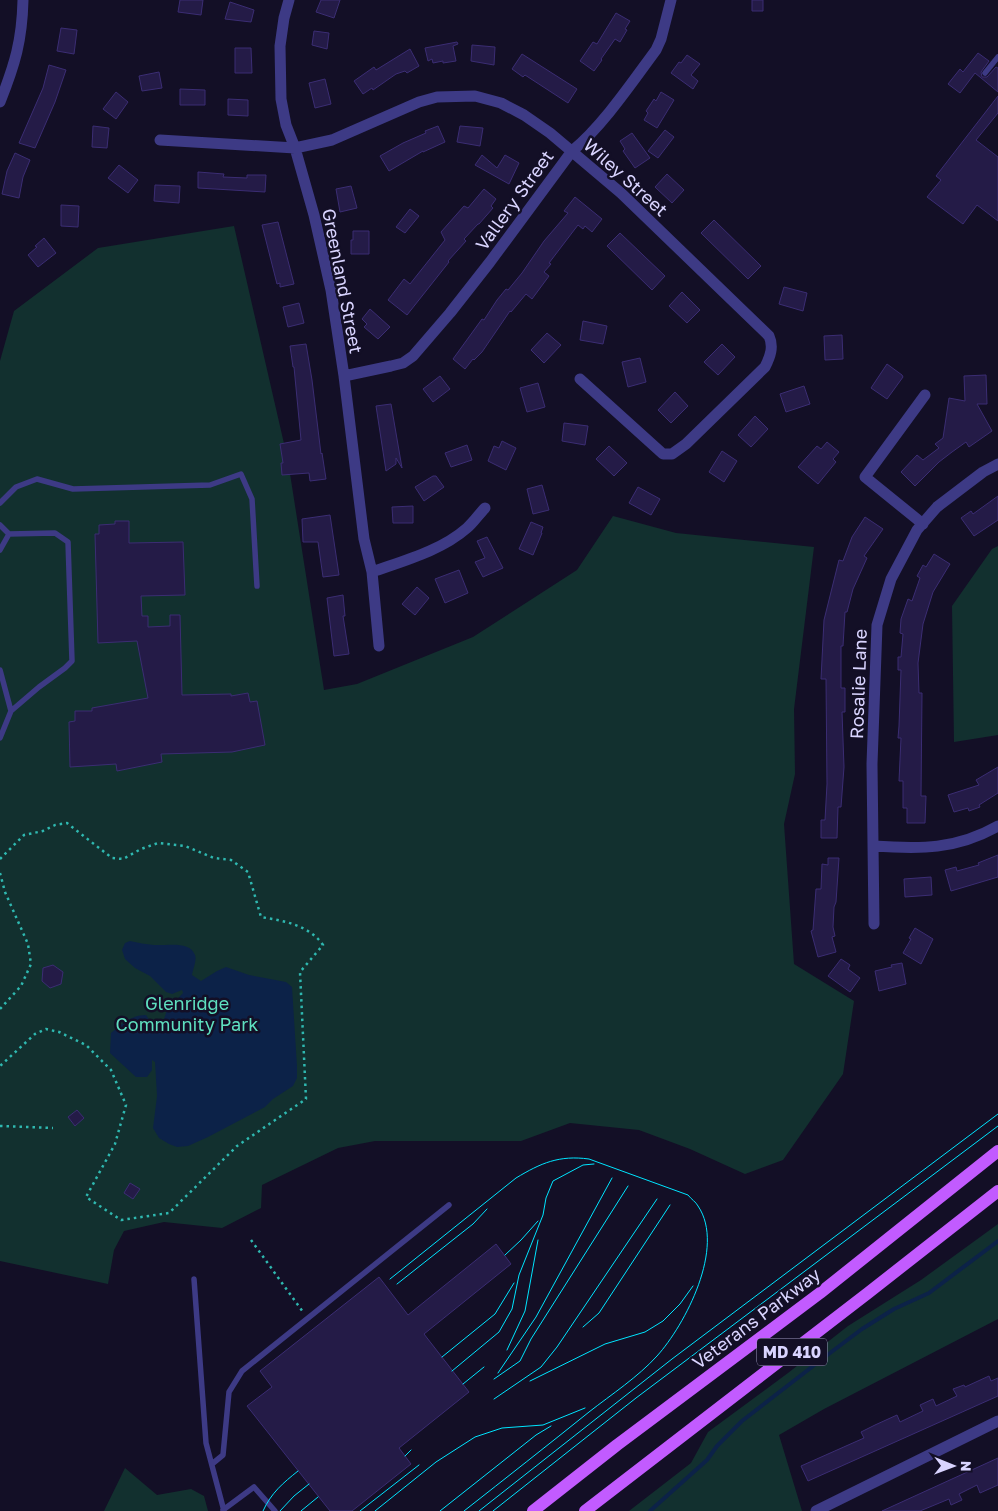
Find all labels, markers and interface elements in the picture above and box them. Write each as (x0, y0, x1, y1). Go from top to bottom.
street label: Wiley Street (579, 133, 673, 221)
street label: Vallery Street (470, 146, 558, 254)
street label: Greenland Street (318, 207, 368, 355)
street label: Rosalie Lane (845, 629, 871, 739)
park label: Glenridge Community Park (116, 992, 258, 1035)
street label: Veterans Parkway (688, 1263, 824, 1373)
road number: MD 410 (757, 1338, 827, 1365)
north arrow (928, 1441, 978, 1491)
text: N (958, 1461, 975, 1472)

